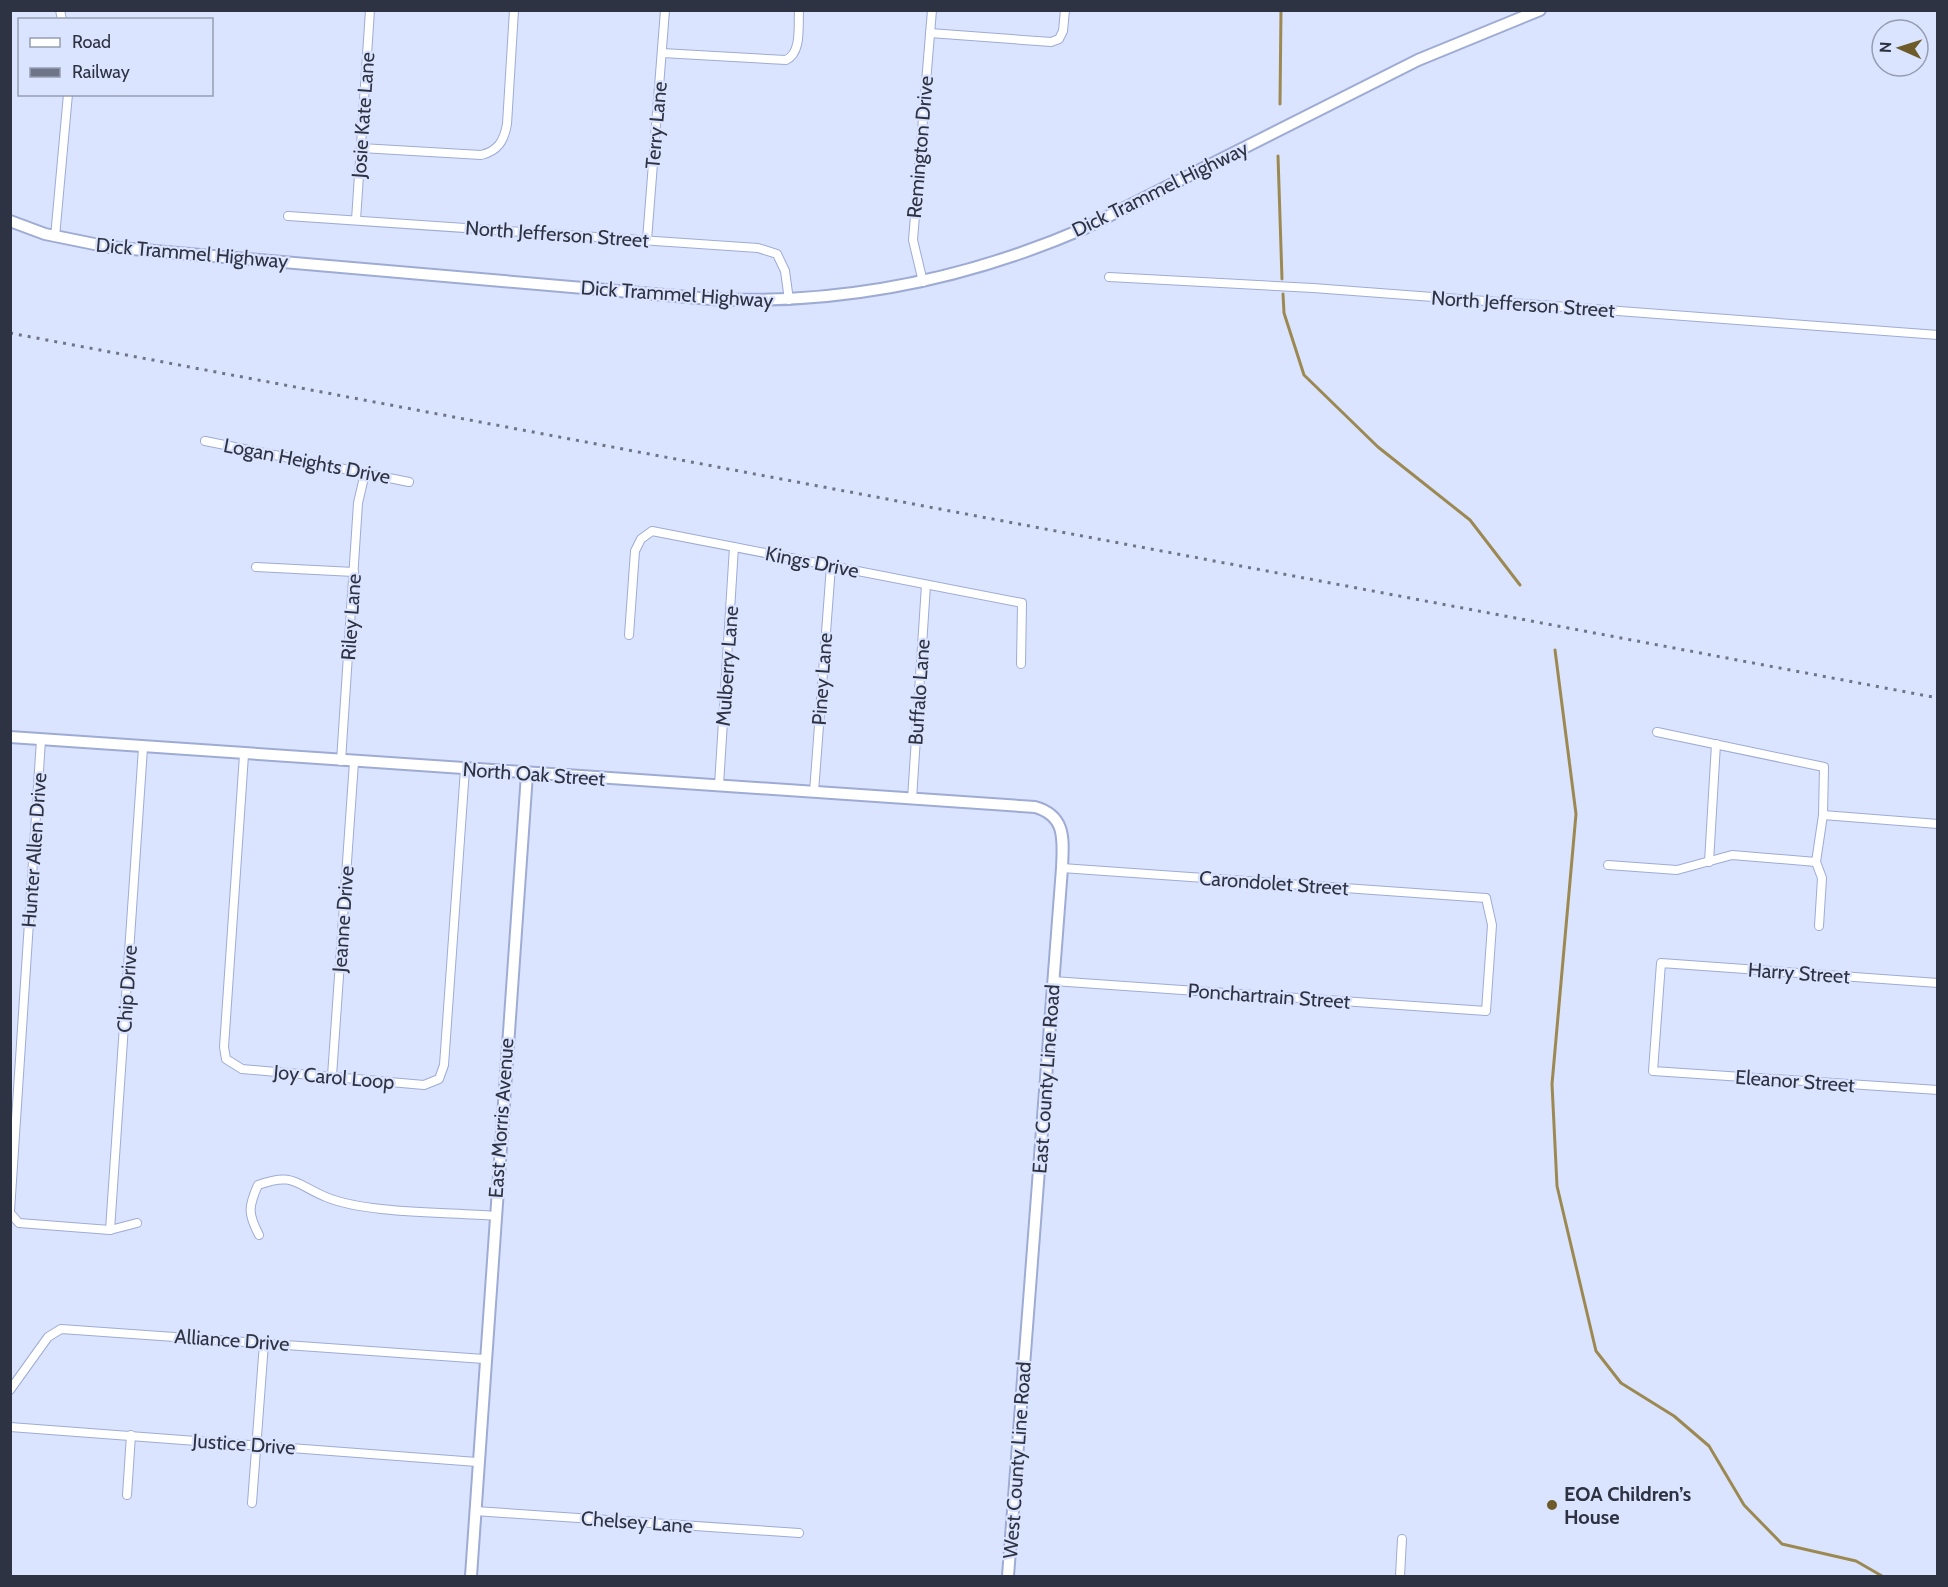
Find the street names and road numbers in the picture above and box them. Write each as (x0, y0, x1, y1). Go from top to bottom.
street label: Josie Kate Lane (347, 51, 379, 180)
street label: Remington Drive (902, 75, 938, 219)
street label: Terry Lane (640, 80, 672, 170)
street label: Dick Trammel Highway (1068, 136, 1252, 242)
street label: North Jefferson Street (464, 216, 650, 252)
street label: Dick Trammel Highway (95, 233, 289, 273)
street label: Dick Trammel Highway (580, 275, 774, 313)
street label: North Jefferson Street (1430, 286, 1616, 322)
street label: Logan Heights Drive (222, 433, 392, 489)
street label: Kings Drive (763, 541, 861, 583)
street label: Riley Lane (336, 573, 366, 661)
street label: Mulberry Lane (711, 605, 743, 727)
street label: Piney Lane (807, 632, 837, 726)
street label: Buffalo Lane (903, 638, 935, 746)
street label: North Oak Street (462, 757, 606, 791)
street label: Hunter Allen Drive (17, 772, 51, 928)
street label: Jeanne Drive (327, 865, 359, 974)
street label: Carondolet Street (1198, 866, 1350, 900)
street label: Chip Drive (112, 944, 142, 1034)
street label: Harry Street (1747, 957, 1851, 989)
street label: Ponchartrain Street (1187, 978, 1351, 1014)
street label: East County Line Road (1027, 984, 1065, 1174)
street label: East Morris Avenue (483, 1037, 519, 1199)
street label: Joy Carol Loop (272, 1060, 396, 1094)
street label: Eleanor Street (1734, 1065, 1856, 1097)
street label: Alliance Drive (174, 1324, 290, 1356)
street label: West County Line Road (998, 1361, 1036, 1559)
street label: Justice Drive (191, 1428, 296, 1460)
street label: Chelsey Lane (580, 1506, 694, 1538)

